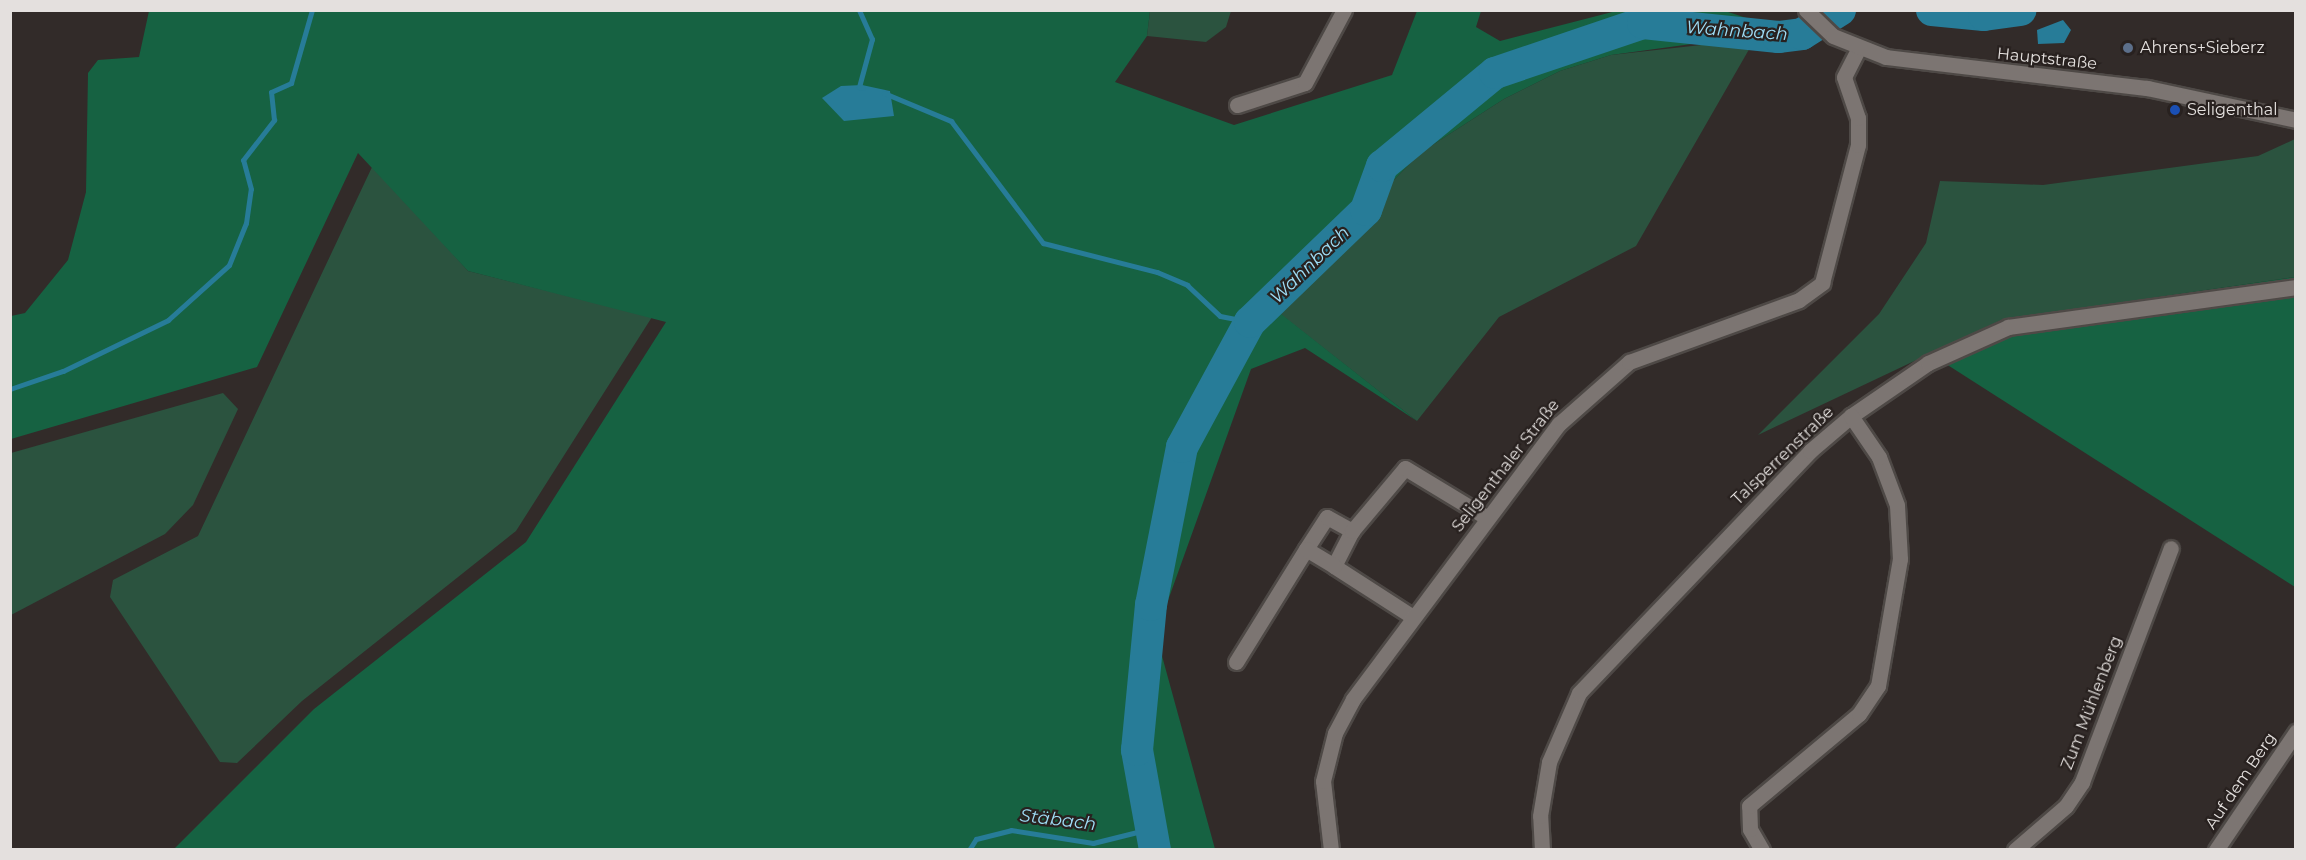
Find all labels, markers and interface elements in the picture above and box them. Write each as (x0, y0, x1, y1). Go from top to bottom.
water label: Wahnbach (1685, 17, 1789, 45)
place label: Ahrens+Sieberz (2140, 38, 2265, 58)
marker: Ahrens+Sieberz (2121, 41, 2135, 55)
street label: Hauptstraße (1996, 44, 2098, 74)
place label: Seligenthal (2187, 100, 2278, 120)
marker: Seligenthal (2168, 103, 2182, 117)
water label: Wahnbach (1266, 222, 1354, 308)
street label: Seligenthaler Straße (1448, 396, 1564, 536)
street label: Talsperrenstraße (1728, 403, 1838, 509)
street label: Zum Mühlenberg (2058, 633, 2126, 773)
street label: Auf dem Berg (2202, 729, 2280, 833)
water label: Stäbach (1019, 805, 1097, 835)

